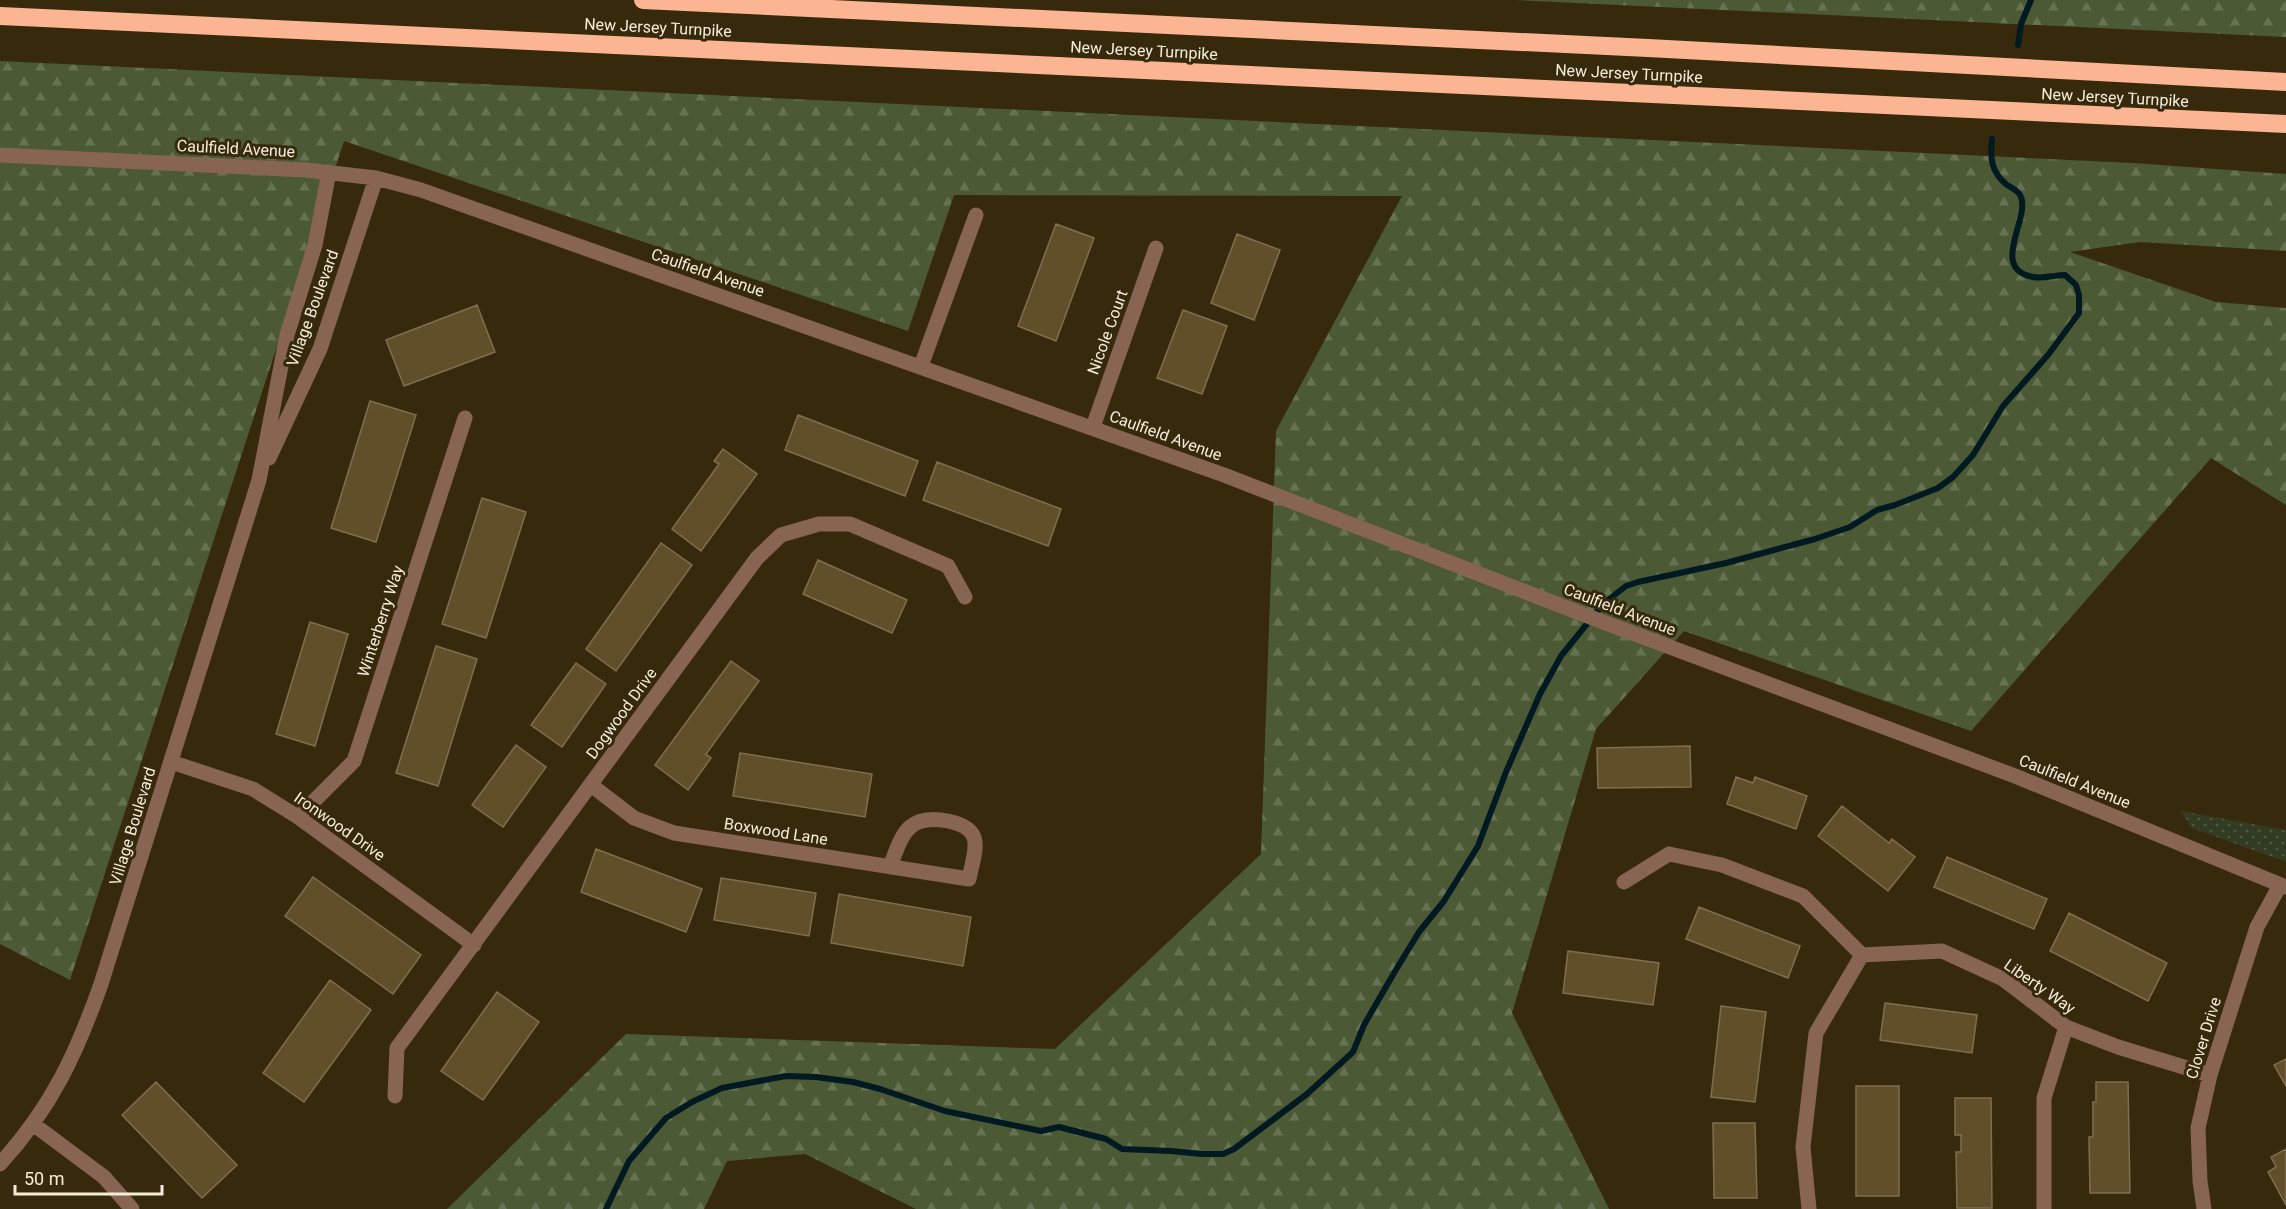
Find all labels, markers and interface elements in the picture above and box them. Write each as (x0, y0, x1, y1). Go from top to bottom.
street label: New Jersey Turnpike (584, 14, 732, 41)
street label: New Jersey Turnpike (1070, 37, 1218, 64)
street label: New Jersey Turnpike (1555, 60, 1703, 87)
street label: New Jersey Turnpike (2041, 84, 2189, 111)
street label: Caulfield Avenue (176, 136, 296, 161)
street label: Caulfield Avenue (649, 244, 767, 301)
street label: Village Boulevard (283, 247, 342, 369)
street label: Nicole Court (1083, 287, 1132, 377)
street label: Caulfield Avenue (1107, 406, 1225, 465)
street label: Winterberry Way (353, 563, 408, 679)
street label: Caulfield Avenue (1561, 579, 1678, 640)
street label: Dogwood Drive (582, 664, 661, 762)
street label: Caulfield Avenue (2016, 750, 2133, 812)
street label: Village Boulevard (105, 765, 160, 888)
street label: Ironwood Drive (291, 788, 389, 865)
street label: Boxwood Lane (723, 814, 829, 849)
street label: Liberty Way (2000, 955, 2079, 1018)
street label: Clover Drive (2182, 995, 2225, 1081)
scale bar (15, 1158, 162, 1196)
text: 50 m (24, 1168, 64, 1189)

